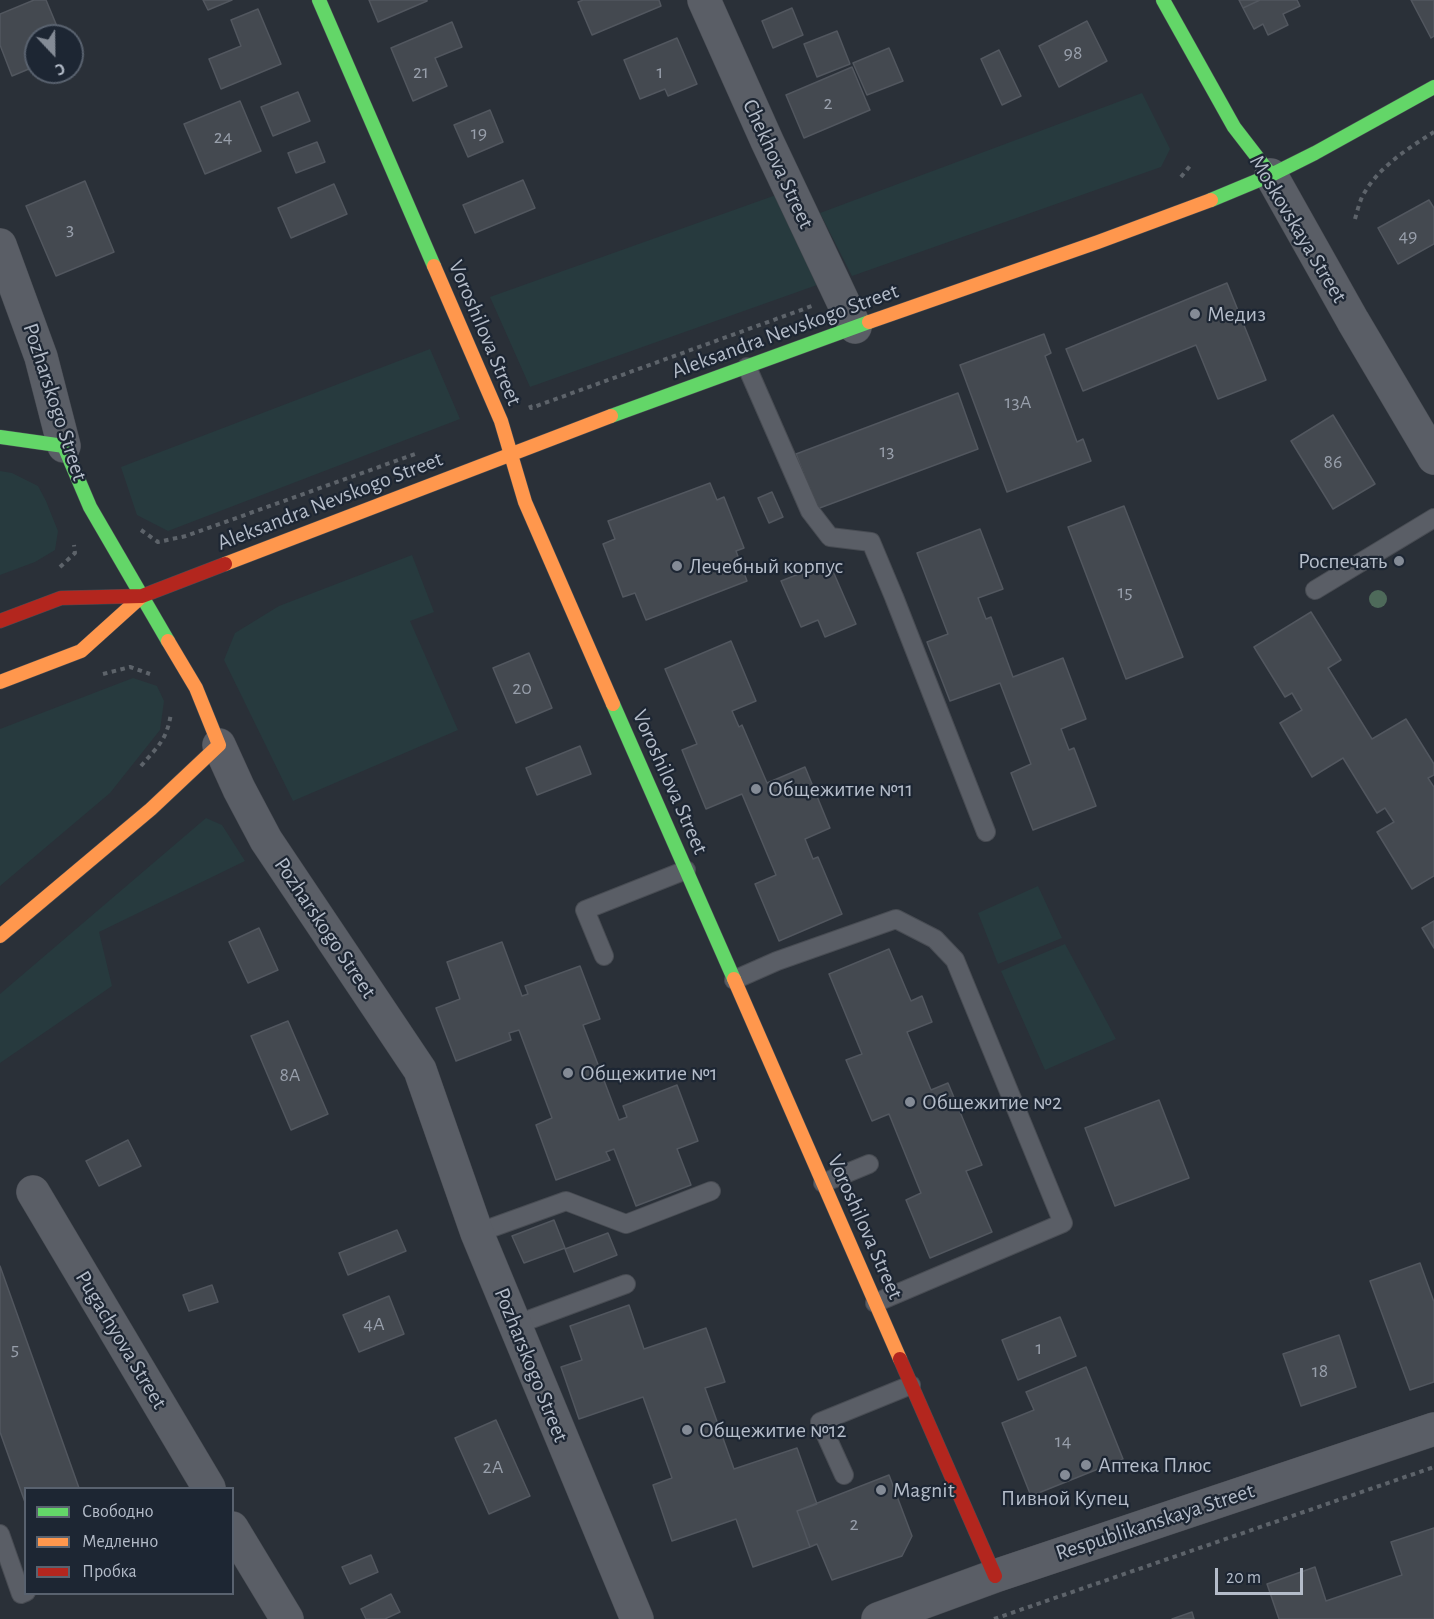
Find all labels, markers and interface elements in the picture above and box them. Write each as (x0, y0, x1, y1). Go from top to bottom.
north arrow (24, 24, 84, 84)
house number: 98 (1064, 41, 1082, 65)
text: С (53, 60, 67, 78)
house number: 21 (413, 60, 429, 84)
house number: 1 (657, 60, 663, 84)
house number: 2 (823, 91, 833, 115)
street label: Chekhova Street (737, 95, 819, 233)
house number: 19 (471, 121, 487, 145)
house number: 24 (214, 125, 232, 149)
street label: Moskovskaya Street (1244, 150, 1352, 308)
house number: 3 (66, 217, 74, 241)
house number: 49 (1398, 224, 1418, 248)
street label: Voroshilova Street (443, 256, 527, 410)
street label: Aleksandra Nevskogo Street (668, 278, 902, 384)
place label: Медиз (1207, 301, 1266, 327)
marker: Медиз (1188, 307, 1202, 321)
street label: Pozharskogo Street (17, 320, 93, 484)
house number: 13А (1005, 390, 1031, 414)
house number: 13 (879, 439, 895, 463)
street label: Aleksandra Nevskogo Street (214, 446, 446, 556)
house number: 86 (1324, 450, 1342, 474)
place label: Роспечать (1298, 548, 1387, 574)
place label: Лечебный корпус (689, 553, 844, 579)
marker: Роспечать (1392, 554, 1406, 568)
marker: Лечебный корпус (670, 559, 684, 573)
house number: 15 (1117, 580, 1133, 604)
house number: 20 (512, 676, 532, 700)
street label: Voroshilova Street (626, 706, 714, 858)
place label: Общежитие №11 (768, 776, 913, 802)
marker: Общежитие №11 (749, 782, 763, 796)
street label: Pozharskogo Street (268, 853, 382, 1003)
place label: Общежитие №1 (580, 1060, 718, 1086)
house number: 8А (279, 1063, 301, 1087)
marker: Общежитие №1 (561, 1066, 575, 1080)
place label: Общежитие №2 (922, 1089, 1062, 1115)
marker: Общежитие №2 (903, 1095, 917, 1109)
street label: Voroshilova Street (821, 1151, 909, 1303)
street label: Pugachyova Street (69, 1266, 173, 1414)
street label: Pozharskogo Street (488, 1284, 574, 1446)
house number: 4А (363, 1312, 385, 1336)
house number: 1 (1036, 1336, 1042, 1360)
house number: 5 (11, 1337, 19, 1361)
house number: 18 (1312, 1359, 1328, 1383)
place label: Общежитие №12 (699, 1417, 847, 1443)
marker: Общежитие №12 (680, 1423, 694, 1437)
house number: 14 (1055, 1429, 1071, 1453)
place label: Аптека Плюс (1098, 1452, 1211, 1478)
house number: 2А (483, 1455, 503, 1479)
marker: Аптека Плюс (1079, 1458, 1093, 1472)
marker: Пивной Купец (1058, 1468, 1072, 1482)
place label: Magnit (893, 1477, 955, 1503)
street label: Respublikanskaya Street (1052, 1477, 1258, 1567)
marker: Magnit (874, 1483, 888, 1497)
place label: Пивной Купец (1001, 1485, 1129, 1511)
legend (24, 1487, 234, 1595)
text: Свободно (82, 1503, 154, 1521)
house number: 2 (849, 1512, 859, 1536)
text: Медленно (82, 1533, 158, 1551)
scale bar (1218, 1556, 1306, 1594)
text: Пробка (82, 1563, 137, 1581)
text: 20 m (1226, 1569, 1261, 1587)

